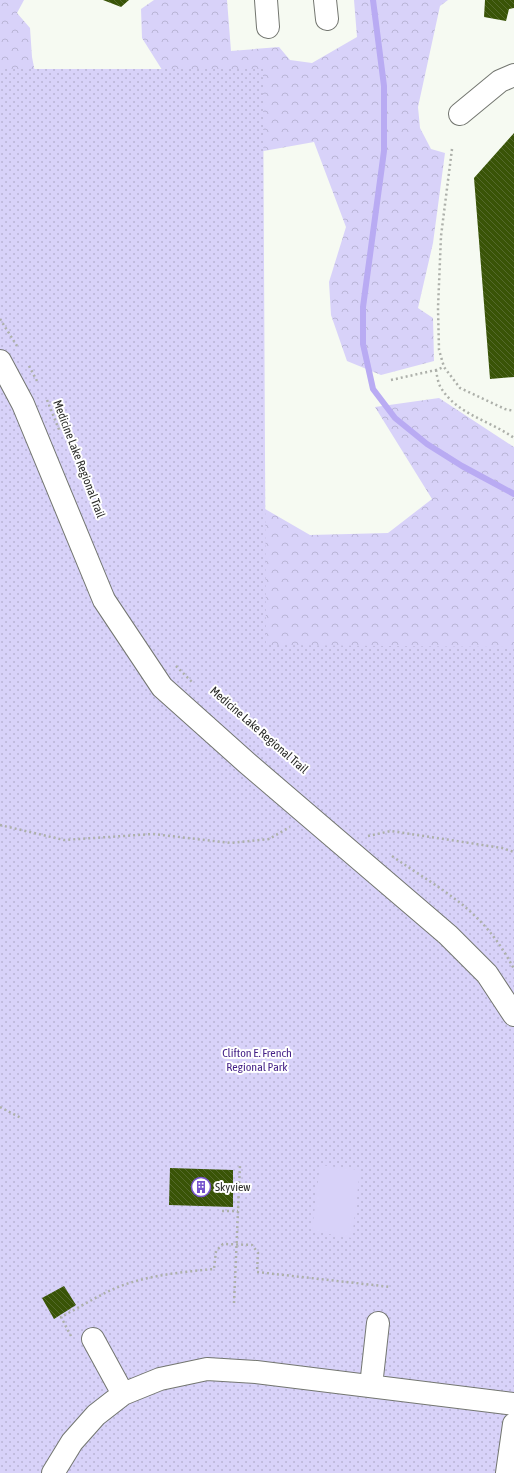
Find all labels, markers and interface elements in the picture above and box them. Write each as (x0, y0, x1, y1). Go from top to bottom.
street label: Medicine Lake Regional Trail (50, 398, 108, 521)
street label: Medicine Lake Regional Trail (207, 684, 311, 777)
park label: Clifton E. French Regional Park (222, 1046, 292, 1074)
building icon: Skyview (190, 1176, 212, 1198)
place label: Skyview (215, 1180, 250, 1194)

